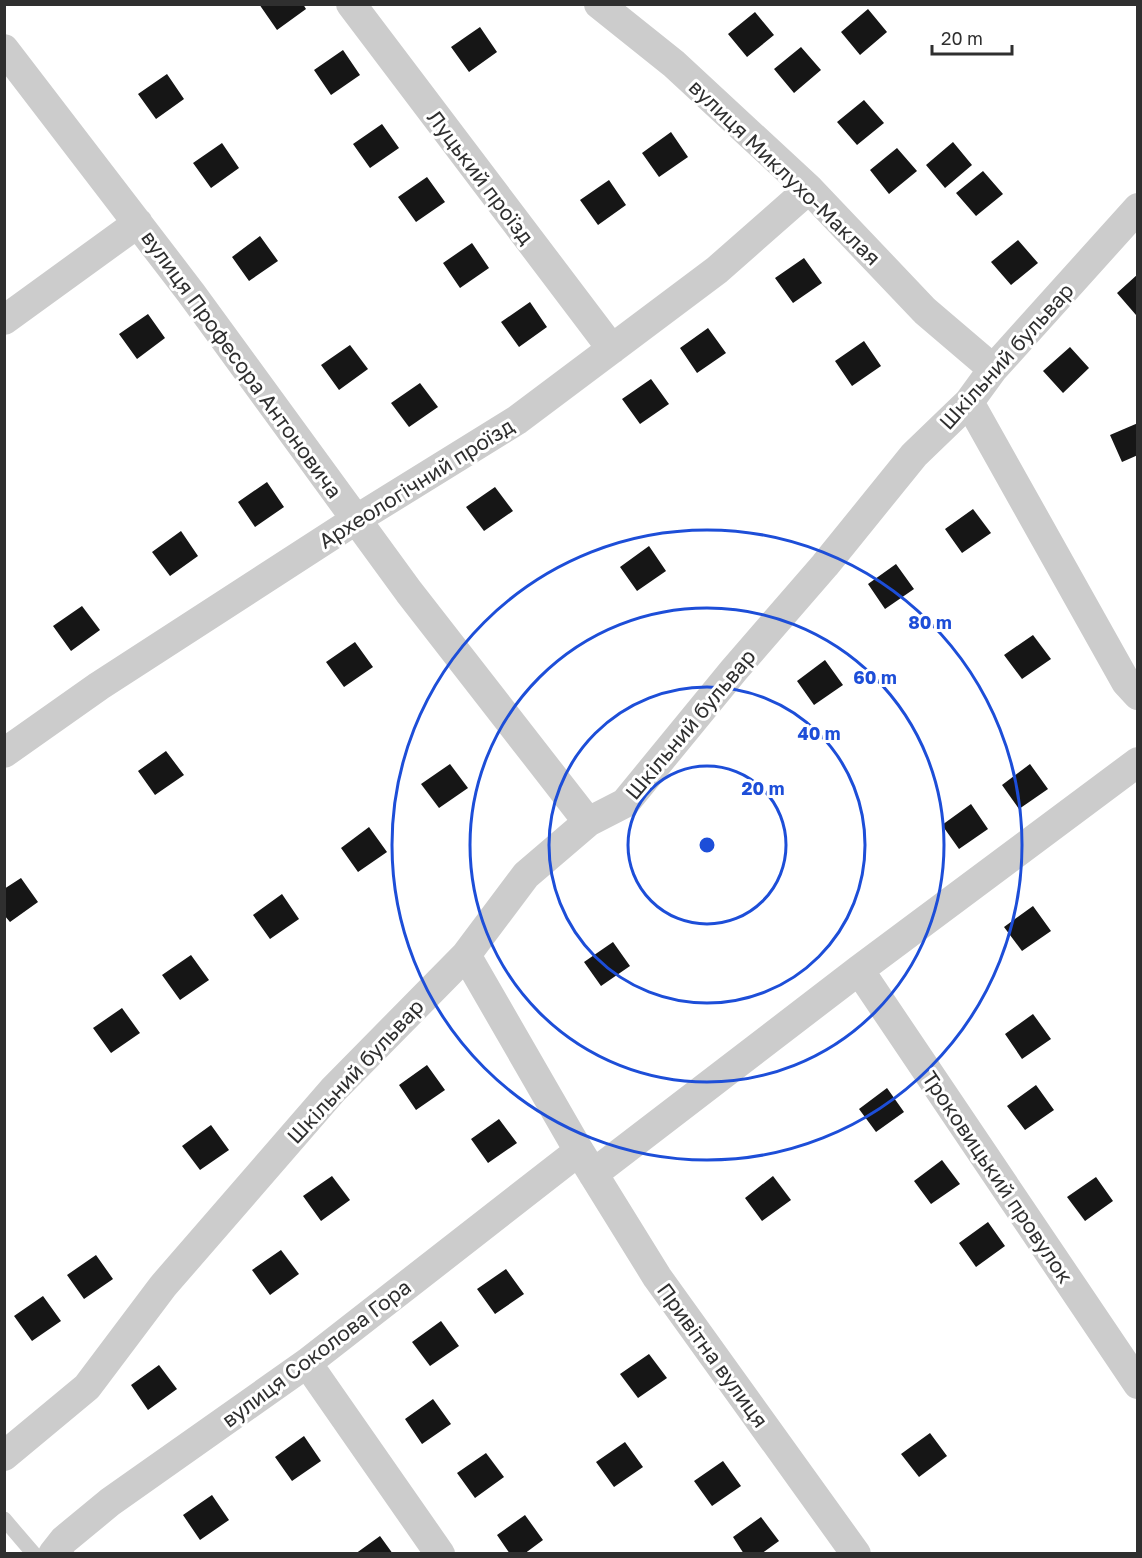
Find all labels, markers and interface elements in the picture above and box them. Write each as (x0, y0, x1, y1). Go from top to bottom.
scale bar (932, 18, 1012, 56)
text: 20 m (941, 27, 983, 49)
street label: вулиця Миклухо-Маклая (684, 74, 886, 270)
street label: Луцький проїзд (422, 105, 540, 249)
street label: вулиця Професора Антоновича (136, 225, 348, 503)
street label: Шкільний бульвар (933, 277, 1079, 435)
street label: Археологічний проїзд (314, 412, 519, 554)
text: 80 m (908, 611, 952, 633)
street label: Шкільний бульвар (619, 643, 761, 805)
text: 60 m (853, 666, 897, 688)
text: 40 m (797, 722, 841, 744)
text: 20 m (742, 777, 784, 799)
centre of rings (697, 835, 717, 855)
street label: Шкільний бульвар (281, 993, 429, 1149)
street label: Троковицький провулок (917, 1066, 1079, 1288)
street label: вулиця Соколова Гора (216, 1273, 416, 1433)
street label: Привітна вулиця (652, 1278, 774, 1432)

